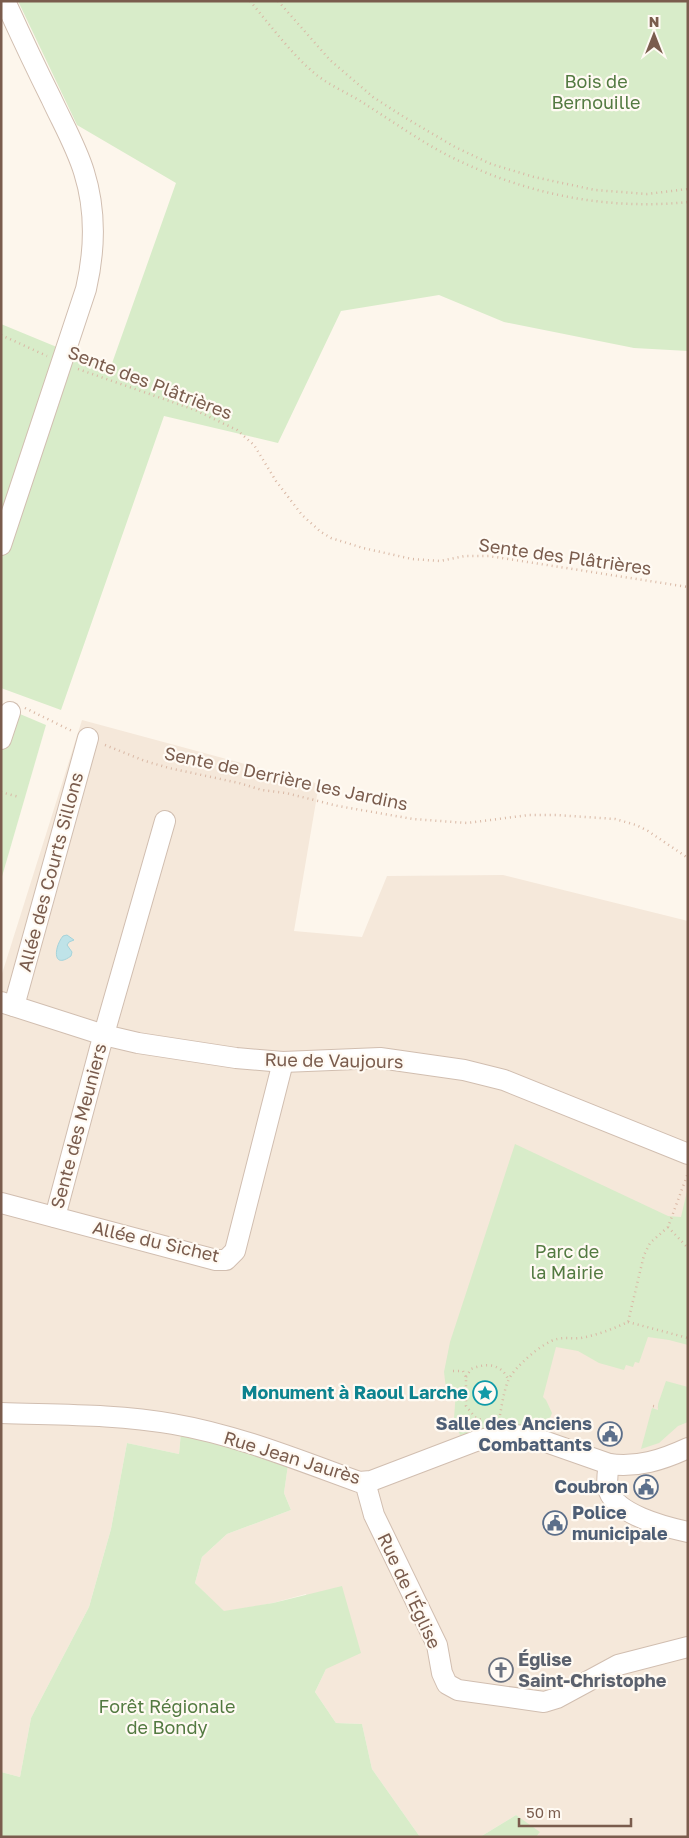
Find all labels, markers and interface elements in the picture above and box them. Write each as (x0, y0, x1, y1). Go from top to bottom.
north arrow (629, 10, 679, 60)
text: N (649, 13, 659, 30)
park label: Bois de Bernouille (552, 70, 640, 113)
street label: Sente des Plâtrières (65, 341, 236, 424)
street label: Sente des Plâtrières (477, 533, 653, 579)
street label: Sente de Derrière les Jardins (162, 741, 410, 815)
street label: Allée des Courts Sillons (13, 770, 87, 974)
street label: Sente des Meuniers (45, 1041, 111, 1211)
street label: Rue de Vaujours (264, 1048, 404, 1072)
street label: Allée du Sichet (91, 1216, 222, 1266)
park label: Parc de la Mairie (530, 1240, 604, 1283)
place icon: Monument à Raoul Larche (472, 1380, 498, 1406)
place label: Monument à Raoul Larche (241, 1381, 468, 1403)
place label: Salle des Anciens Combattants (436, 1412, 592, 1455)
public building icon: Salle des Anciens Combattants (597, 1421, 623, 1447)
street label: Rue Jean Jaurès (221, 1426, 363, 1488)
public building icon: Coubron (633, 1474, 659, 1500)
place label: Coubron (554, 1475, 628, 1497)
place label: Police municipale (572, 1501, 668, 1544)
public building icon: Police municipale (542, 1510, 568, 1536)
street label: Rue de l'Église (373, 1529, 446, 1652)
place label: Église Saint-Christophe (518, 1648, 667, 1691)
church icon: Église Saint-Christophe (488, 1657, 514, 1683)
park label: Forêt Régionale de Bondy (99, 1695, 235, 1738)
scale bar (519, 1796, 632, 1828)
text: 50 m (526, 1803, 561, 1821)

